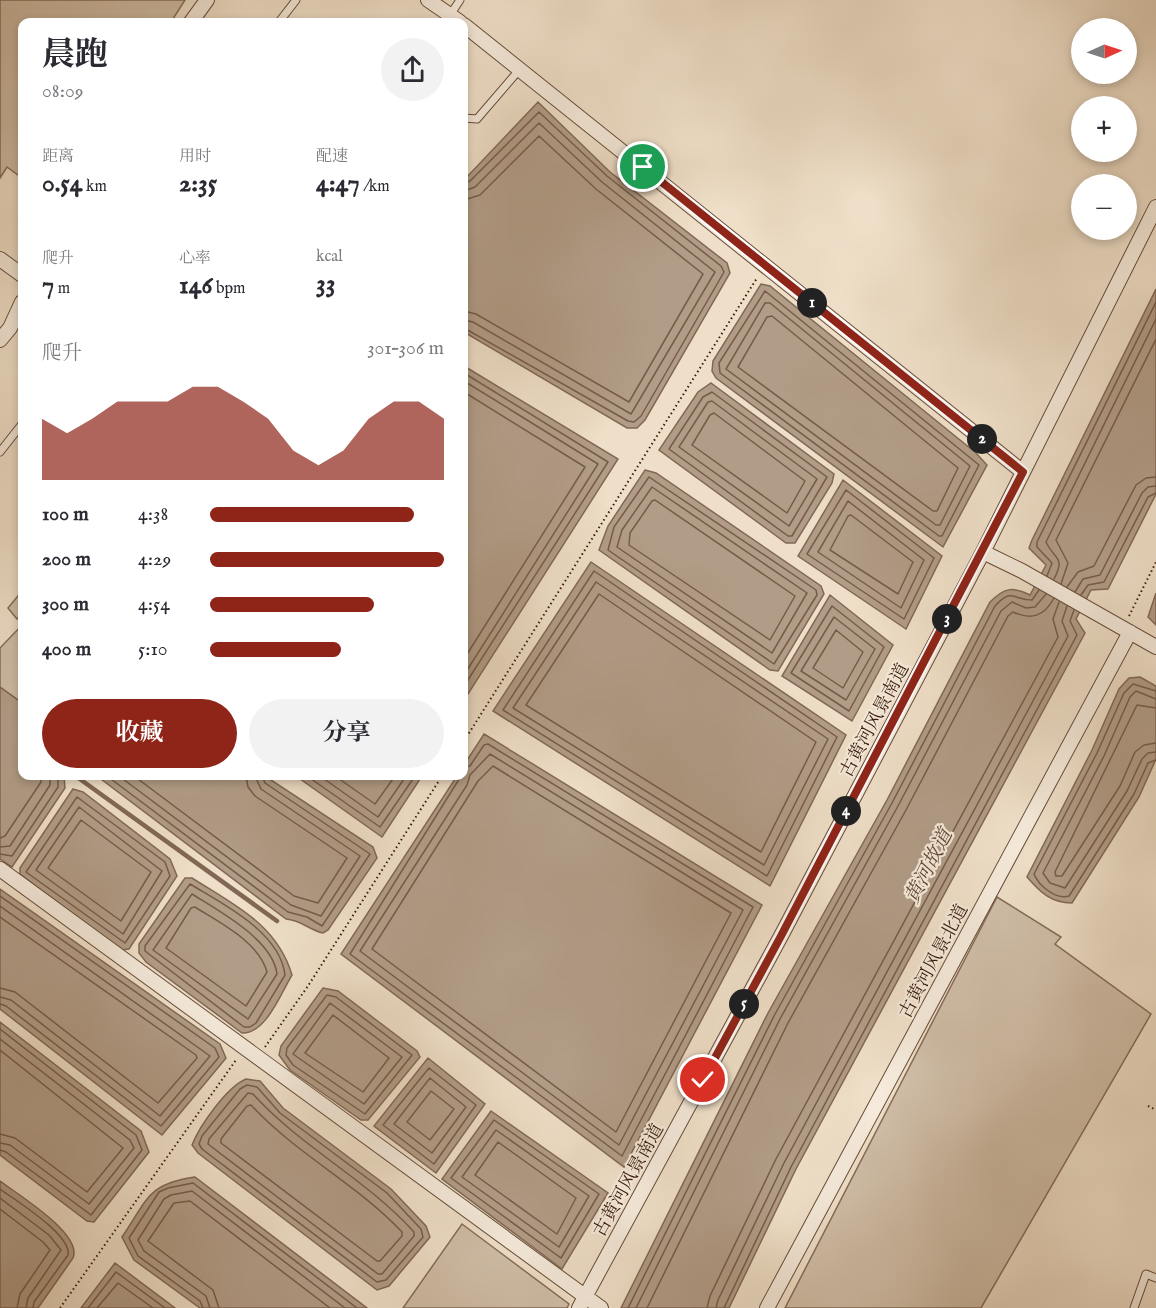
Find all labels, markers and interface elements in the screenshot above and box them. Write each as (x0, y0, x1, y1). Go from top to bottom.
north arrow (1071, 18, 1137, 84)
map controls (1071, 18, 1137, 240)
text: 晨跑 (42, 35, 108, 77)
button: share (381, 38, 444, 101)
text: 08:09 (42, 79, 84, 104)
button: + (1071, 96, 1137, 162)
pin (617, 141, 668, 192)
text: 距离 (42, 147, 74, 167)
text: 用时 (179, 147, 211, 167)
text: 配速 (316, 147, 348, 167)
icon: arrive (626, 150, 659, 183)
text: 0.54 (42, 167, 82, 200)
text: 2:35 (179, 167, 217, 200)
text: 4:47 (316, 167, 360, 200)
button: − (1071, 174, 1137, 240)
text: km (82, 177, 107, 197)
text: /km (360, 177, 390, 197)
text: kcal (316, 247, 343, 267)
text: 爬升 (42, 249, 74, 269)
text: 心率 (179, 249, 211, 269)
text: 33 (316, 267, 335, 300)
text: 7 (42, 269, 54, 302)
text: 146 (179, 269, 212, 302)
text: m (54, 279, 70, 299)
text: bpm (212, 279, 245, 299)
pin: 1 (797, 288, 827, 318)
text: 1 (809, 293, 815, 313)
text: 301–306 m (367, 336, 444, 361)
text: 爬升 (42, 341, 82, 366)
pin: 2 (967, 424, 997, 454)
text: 2 (978, 429, 986, 449)
text: 100 m (42, 502, 89, 527)
text: 4:38 (138, 502, 168, 527)
text: 200 m (42, 547, 91, 572)
text: 4:29 (138, 547, 171, 572)
text: 300 m (42, 592, 89, 617)
text: 4:54 (138, 592, 170, 617)
pin: 3 (932, 604, 962, 634)
text: 3 (944, 609, 950, 629)
text: 400 m (42, 637, 91, 662)
text: 5:10 (138, 637, 168, 662)
street label: 古黄河风景南道 (836, 660, 915, 782)
button: 收藏 (42, 699, 237, 768)
button: 分享 (249, 699, 444, 768)
pin: 4 (831, 796, 861, 826)
text: 4 (842, 801, 850, 821)
water label: 黄河故道 (900, 823, 960, 908)
street label: 古黄河风景北道 (895, 901, 974, 1023)
pin: 5 (729, 989, 759, 1019)
text: 5 (741, 994, 747, 1014)
pin (677, 1054, 728, 1105)
icon: check (686, 1063, 719, 1096)
street label: 古黄河风景南道 (589, 1120, 670, 1241)

